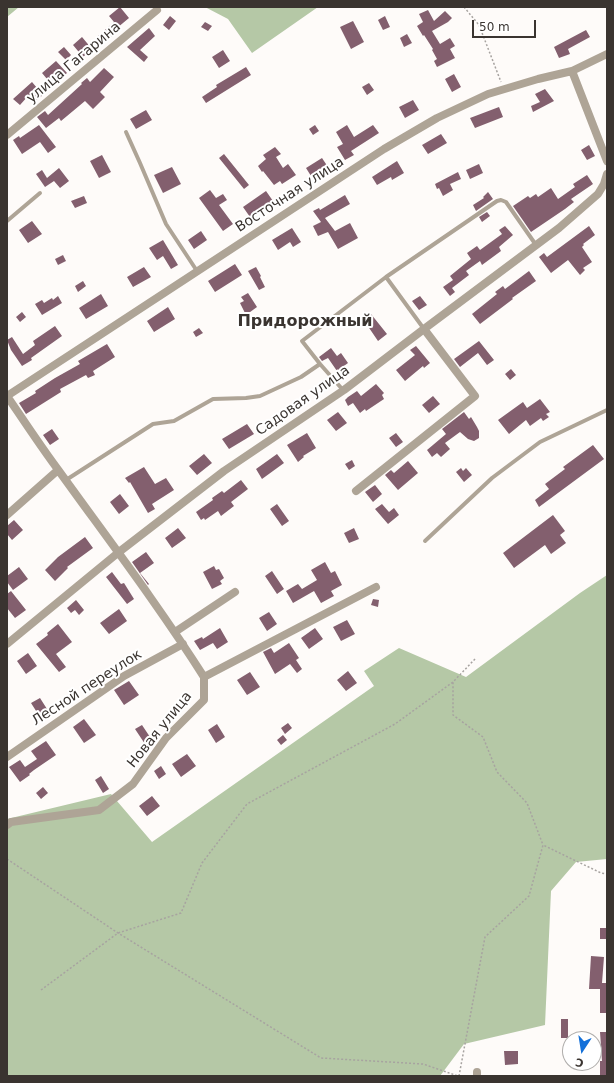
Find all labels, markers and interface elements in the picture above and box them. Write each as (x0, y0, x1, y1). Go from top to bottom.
scale bar (474, 12, 538, 38)
street label: улица Гагарина (24, 19, 124, 107)
text: 50 m (479, 20, 510, 34)
street label: Восточная улица (233, 154, 347, 236)
district label: Придорожный (237, 312, 373, 332)
street label: Садовая улица (253, 362, 353, 440)
street label: Лесной переулок (29, 646, 145, 730)
street label: Новая улица (124, 688, 196, 772)
north arrow (562, 1031, 602, 1071)
text: С (574, 1055, 585, 1069)

